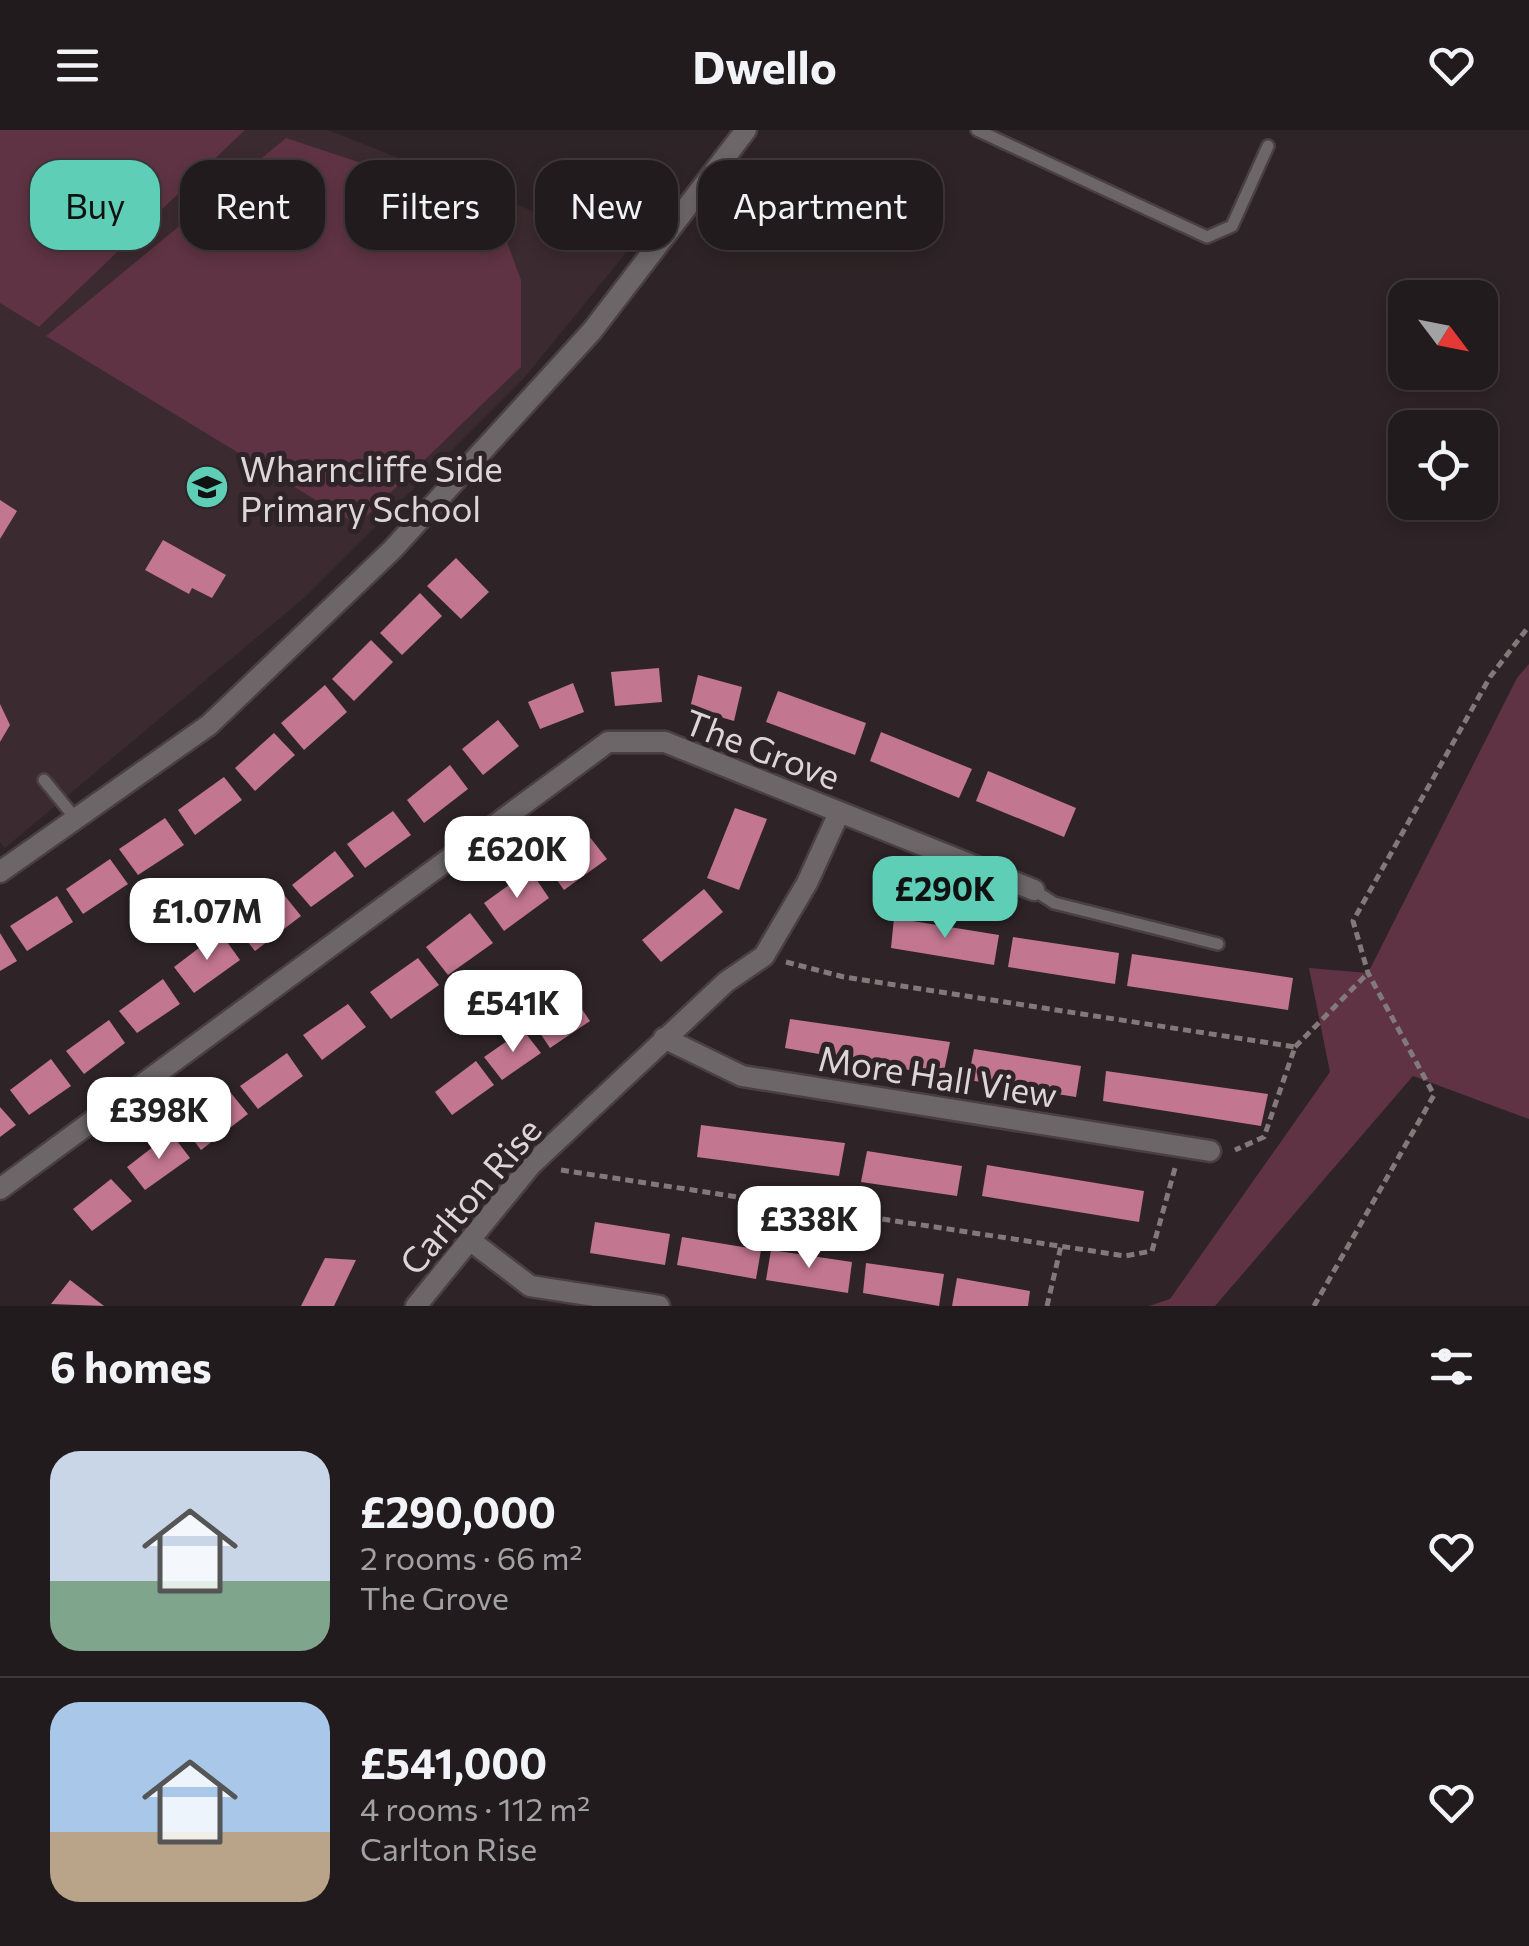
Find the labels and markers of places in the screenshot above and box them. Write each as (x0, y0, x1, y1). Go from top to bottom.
place label: Wharncliffe Side Primary School (240, 446, 503, 529)
school or university icon: Wharncliffe Side Primary School (184, 464, 230, 510)
pin: £620K (447, 816, 587, 901)
pin: £290K (875, 856, 1015, 941)
pin: £1.07M (126, 878, 288, 963)
pin: £541K (443, 970, 583, 1055)
pin: £398K (89, 1077, 229, 1162)
pin: £338K (739, 1186, 879, 1271)

